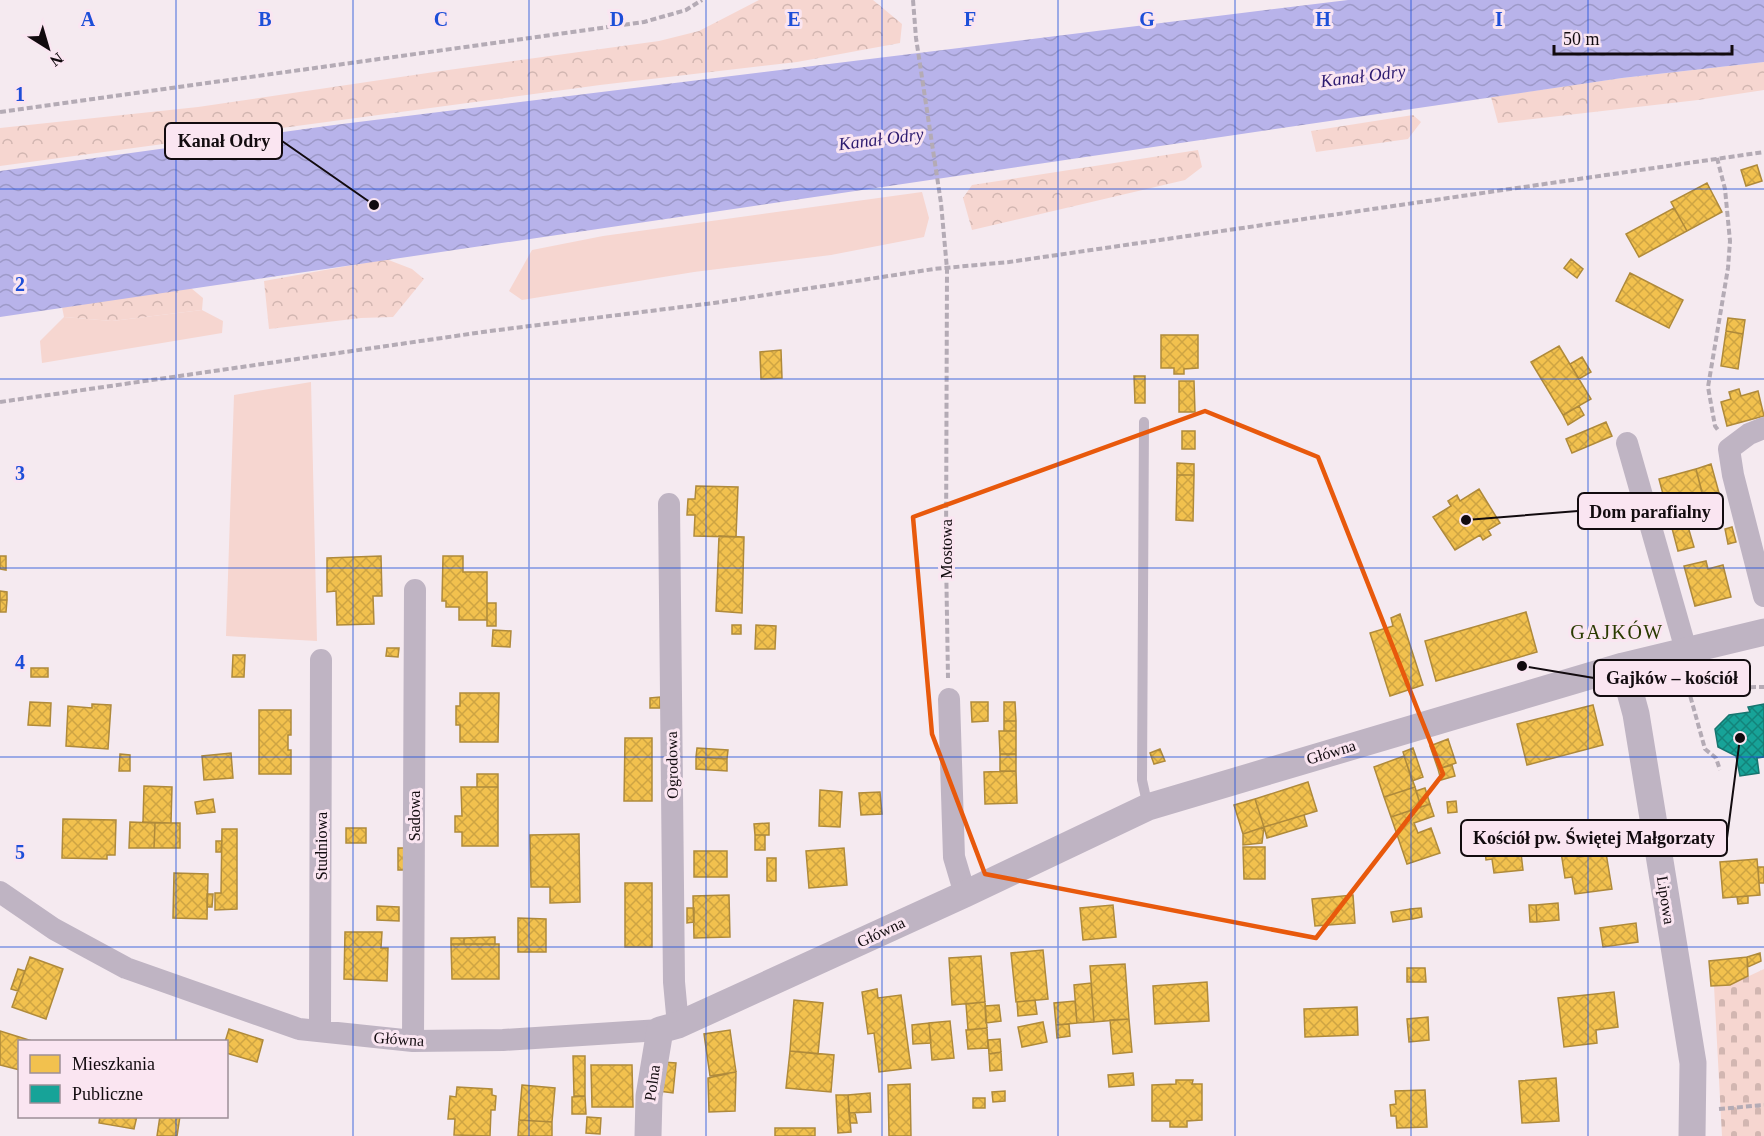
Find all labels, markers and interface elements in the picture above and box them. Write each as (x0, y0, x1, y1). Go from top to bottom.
text: A (81, 8, 96, 30)
text: B (258, 8, 272, 30)
text: C (434, 8, 448, 30)
text: D (610, 8, 624, 30)
text: E (787, 8, 801, 30)
text: F (964, 8, 976, 30)
text: G (1139, 8, 1155, 30)
text: H (1315, 8, 1331, 30)
text: I (1495, 8, 1503, 30)
north arrow (18, 18, 78, 78)
scale bar (1554, 18, 1732, 56)
text: 50 m (1563, 29, 1600, 49)
text: N (47, 49, 66, 70)
water label: Kanał Odry (1318, 61, 1407, 91)
text: 1 (15, 83, 25, 105)
callout: Kanał Odry (165, 123, 282, 159)
water label: Kanał Odry (836, 124, 925, 154)
text: Kanał Odry (178, 131, 270, 151)
text: 2 (15, 273, 25, 295)
text: 3 (15, 462, 25, 484)
callout: Dom parafialny (1578, 493, 1723, 529)
text: Dom parafialny (1589, 502, 1711, 522)
street label: Mostowa (938, 519, 955, 579)
district label: GAJKÓW (1570, 620, 1664, 643)
text: 4 (15, 651, 25, 673)
callout: Gajków – kościół (1594, 660, 1750, 696)
text: Gajków – kościół (1606, 668, 1738, 688)
street label: Ogrodowa (663, 731, 682, 799)
street label: Główna (1304, 736, 1358, 768)
street label: Sadowa (406, 791, 423, 841)
street label: Studniowa (313, 812, 330, 880)
callout: Kościół pw. Świętej Małgorzaty (1461, 820, 1727, 856)
text: Kościół pw. Świętej Małgorzaty (1473, 827, 1715, 848)
text: 5 (15, 841, 25, 863)
street label: Lipowa (1653, 875, 1678, 926)
street label: Główna (854, 914, 908, 950)
street label: Główna (373, 1029, 425, 1049)
legend (18, 1040, 228, 1118)
text: Mieszkania (72, 1054, 155, 1074)
street label: Polna (641, 1064, 663, 1102)
text: Publiczne (72, 1084, 143, 1104)

